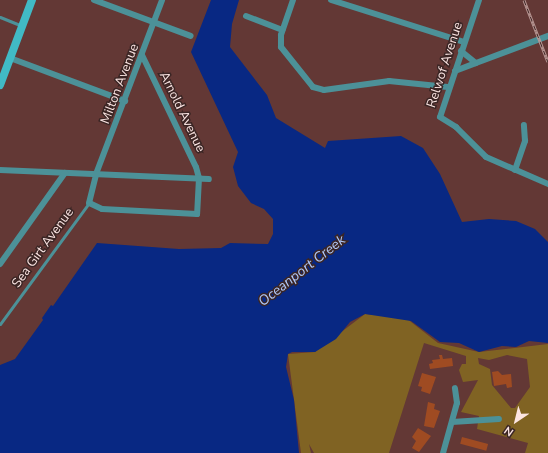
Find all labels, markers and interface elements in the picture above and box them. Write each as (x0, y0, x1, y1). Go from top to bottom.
street label: Relwof Avenue (424, 20, 466, 110)
street label: Milton Avenue (98, 42, 142, 126)
street label: Arnold Avenue (156, 69, 208, 155)
street label: Sea Girt Avenue (9, 205, 77, 291)
water label: Oceanport Creek (255, 232, 349, 310)
north arrow (496, 401, 536, 441)
text: N (501, 423, 517, 440)

